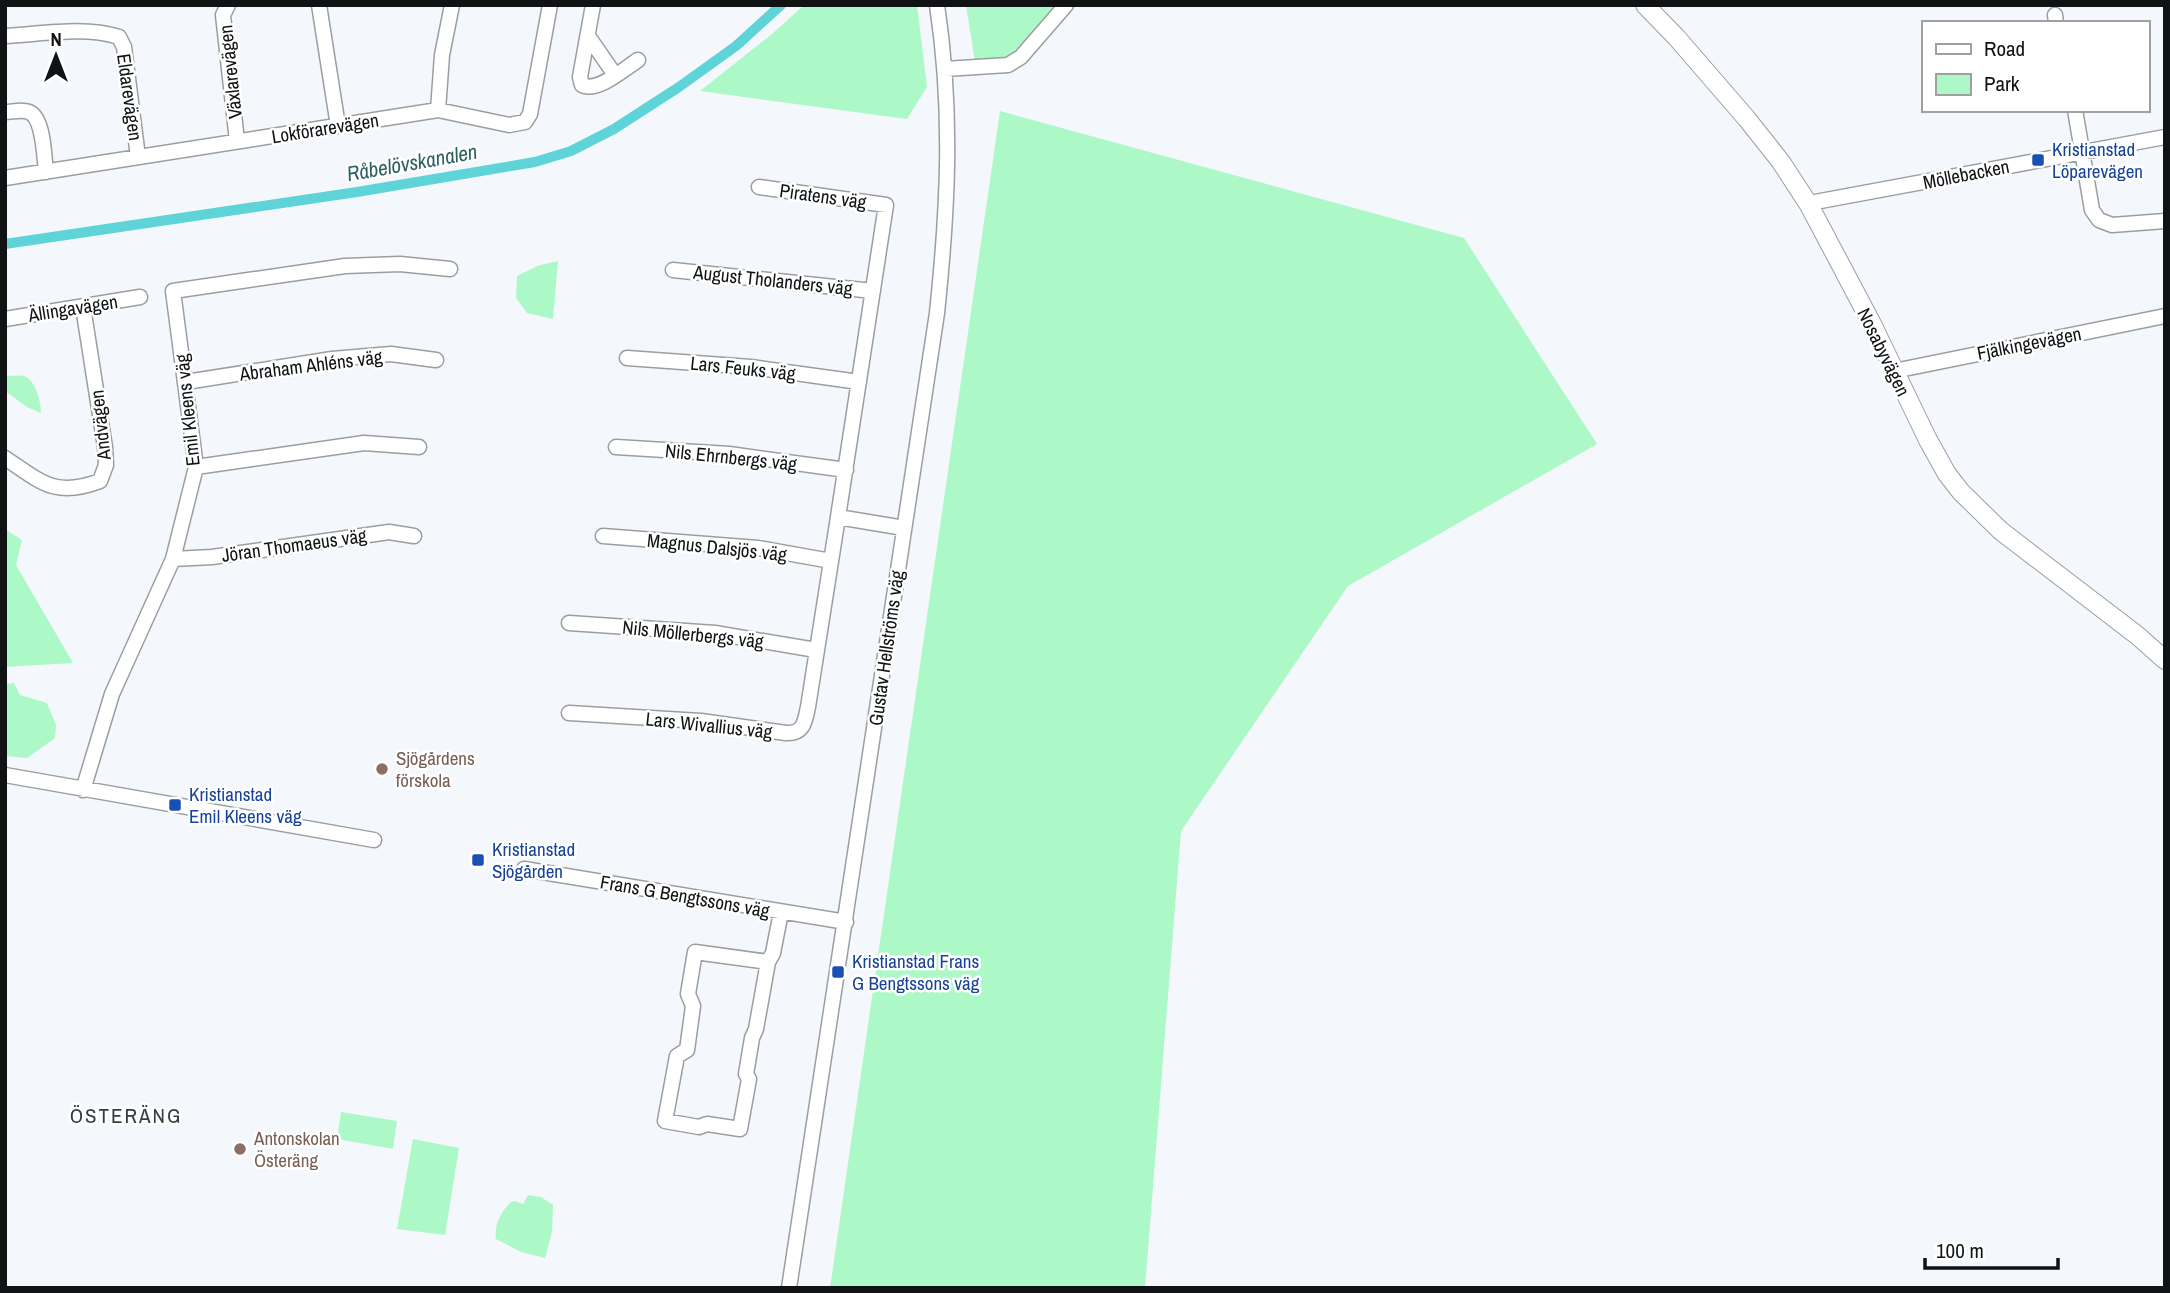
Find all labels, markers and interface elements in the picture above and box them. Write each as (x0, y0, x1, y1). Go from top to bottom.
north arrow (21, 21, 91, 91)
legend (1922, 21, 2149, 112)
street label: Växlarevägen (212, 24, 248, 120)
text: N (50, 26, 62, 52)
text: Road (1984, 34, 2025, 63)
street label: Eldarevägen (111, 52, 149, 142)
text: Park (1984, 69, 2020, 98)
street label: Lokförarevägen (270, 107, 380, 149)
place label: Kristianstad Löparevägen (2052, 136, 2143, 184)
water label: Råbelövskanalen (344, 137, 479, 188)
marker: Kristianstad Löparevägen (2030, 152, 2046, 168)
street label: Möllebacken (1921, 153, 2011, 195)
street label: Piratens väg (778, 177, 868, 215)
street label: August Tholanders väg (691, 259, 854, 301)
street label: Ällingavägen (25, 288, 120, 328)
street label: Nosabyvägen (1851, 303, 1917, 401)
street label: Fjälkingevägen (1975, 320, 2083, 366)
street label: Abraham Ahléns väg (237, 343, 384, 387)
street label: Lars Feuks väg (689, 350, 797, 386)
street label: Emil Kleens väg (168, 352, 206, 467)
street label: Andvägen (83, 389, 117, 462)
street label: Nils Ehrnbergs väg (664, 437, 799, 477)
street label: Jöran Thomaeus väg (220, 522, 368, 568)
street label: Magnus Dalsjös väg (646, 527, 788, 567)
street label: Gustav Hellströms väg (862, 568, 910, 727)
street label: Nils Möllerbergs väg (621, 614, 765, 654)
street label: Lars Wivallius väg (644, 705, 774, 745)
place label: Sjögårdens förskola (396, 745, 475, 793)
marker: Sjögårdens förskola (374, 761, 390, 777)
place label: Kristianstad Emil Kleens väg (189, 781, 302, 829)
marker: Kristianstad Emil Kleens väg (167, 797, 183, 813)
place label: Kristianstad Sjögården (492, 836, 575, 884)
marker: Kristianstad Sjögården (470, 852, 486, 868)
street label: Frans G Bengtssons väg (598, 868, 772, 924)
place label: Kristianstad Frans G Bengtssons väg (852, 948, 980, 996)
marker: Kristianstad Frans G Bengtssons väg (830, 964, 846, 980)
district label: ÖSTERÄNG (70, 1101, 182, 1130)
place label: Antonskolan Österäng (253, 1125, 340, 1173)
marker: Antonskolan Österäng (232, 1141, 248, 1157)
scale bar (1925, 1226, 2058, 1270)
text: 100 m (1936, 1236, 1984, 1265)

